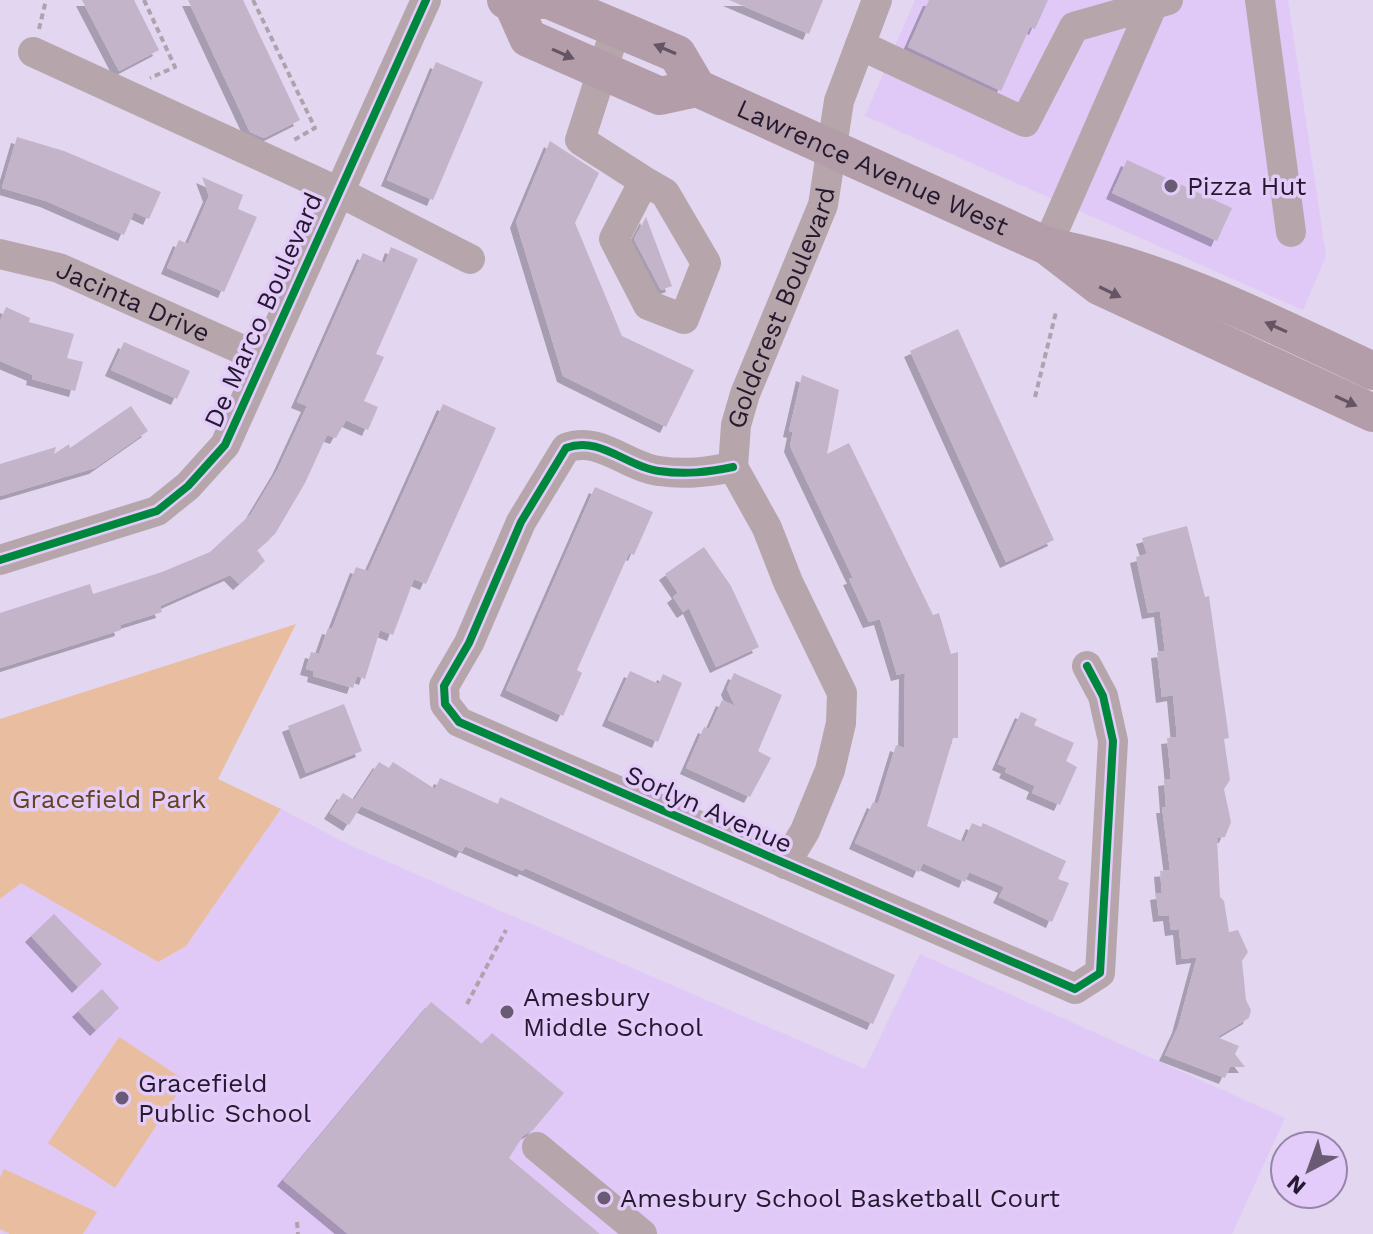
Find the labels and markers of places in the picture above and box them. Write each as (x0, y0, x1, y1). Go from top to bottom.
place label: Pizza Hut (1187, 171, 1306, 201)
marker: Pizza Hut (1162, 177, 1180, 195)
place label: Amesbury Middle School (523, 982, 703, 1042)
marker: Amesbury Middle School (498, 1003, 516, 1021)
place label: Gracefield Public School (138, 1068, 311, 1128)
marker: Gracefield Public School (113, 1089, 131, 1107)
place label: Amesbury School Basketball Court (620, 1183, 1060, 1213)
marker: Amesbury School Basketball Court (595, 1189, 613, 1207)

